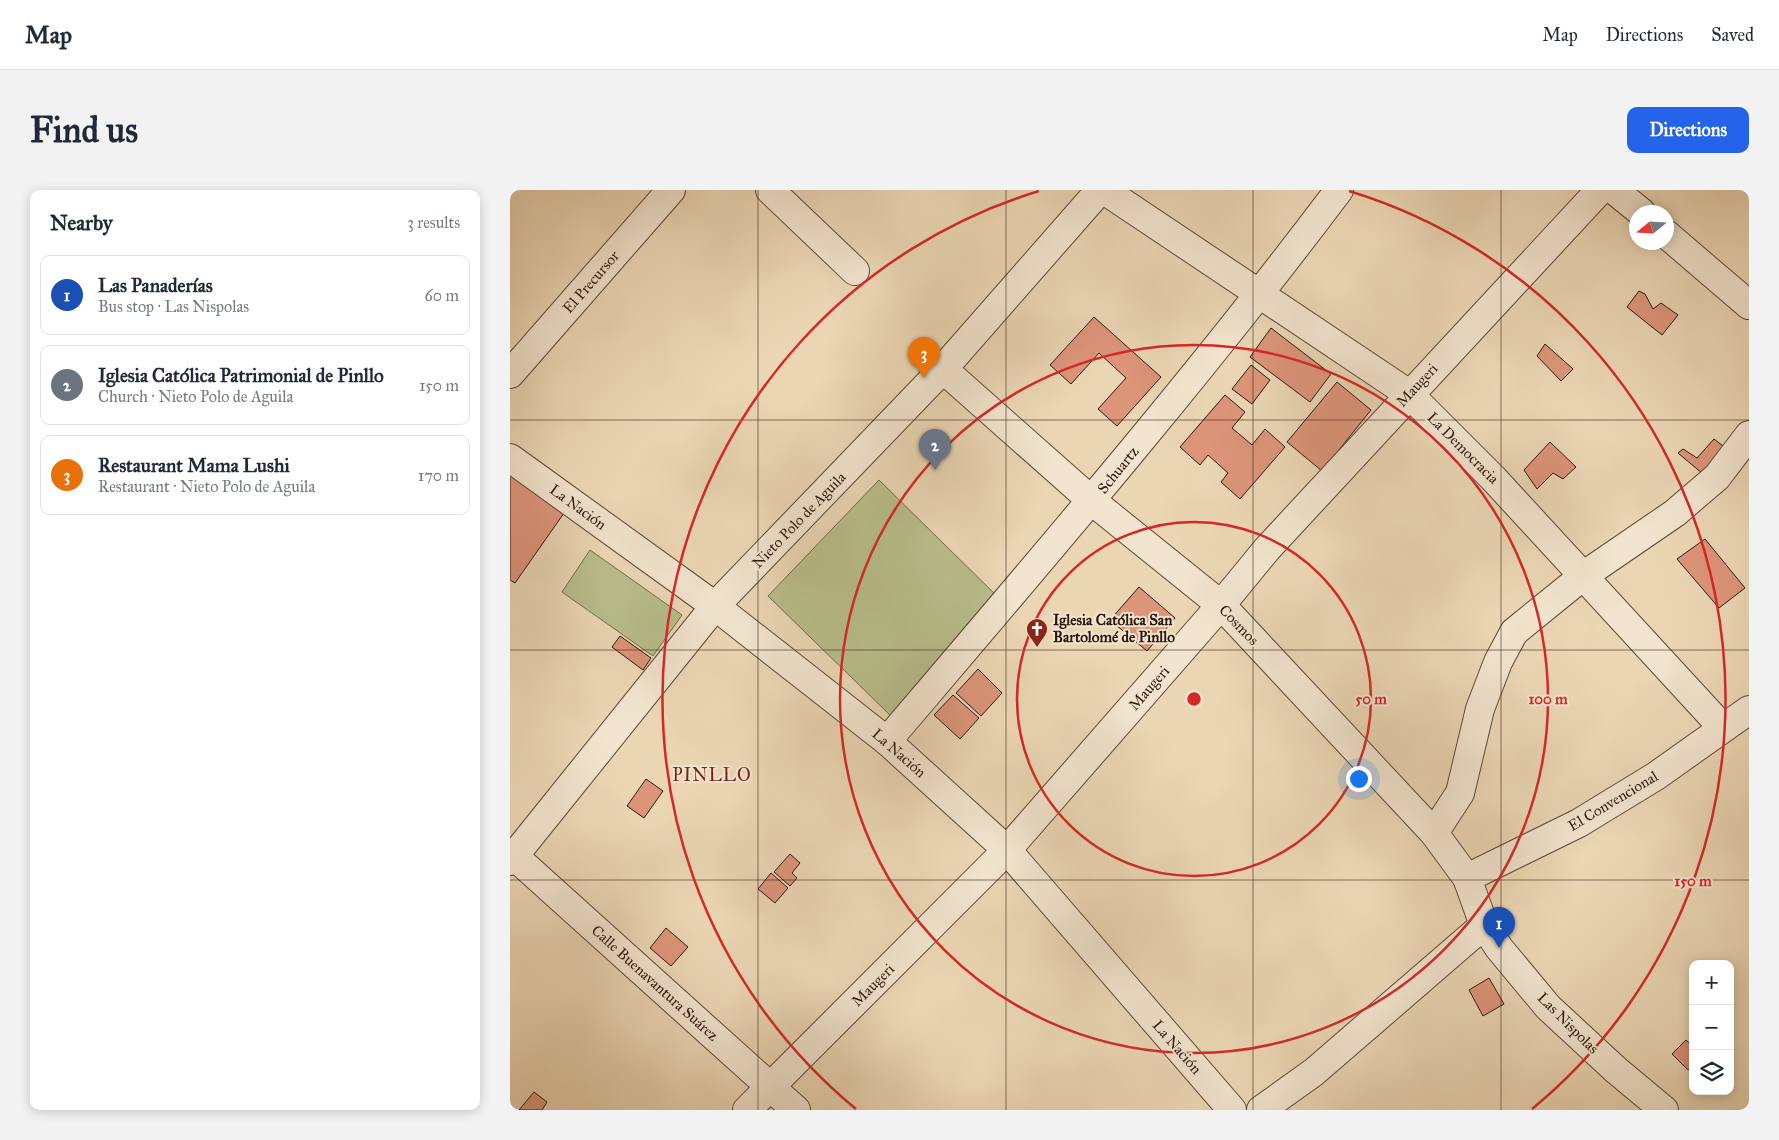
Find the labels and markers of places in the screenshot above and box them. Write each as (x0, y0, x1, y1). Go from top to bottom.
pin: 3 (908, 337, 940, 378)
pin: 2 (919, 429, 951, 470)
place label: Iglesia Católica San Bartolomé de Pinllo (1053, 611, 1175, 646)
church icon: Iglesia Católica San Bartolomé de Pinllo (1025, 617, 1049, 648)
centre of rings (1185, 690, 1203, 708)
pin: 1 (1483, 907, 1515, 948)

